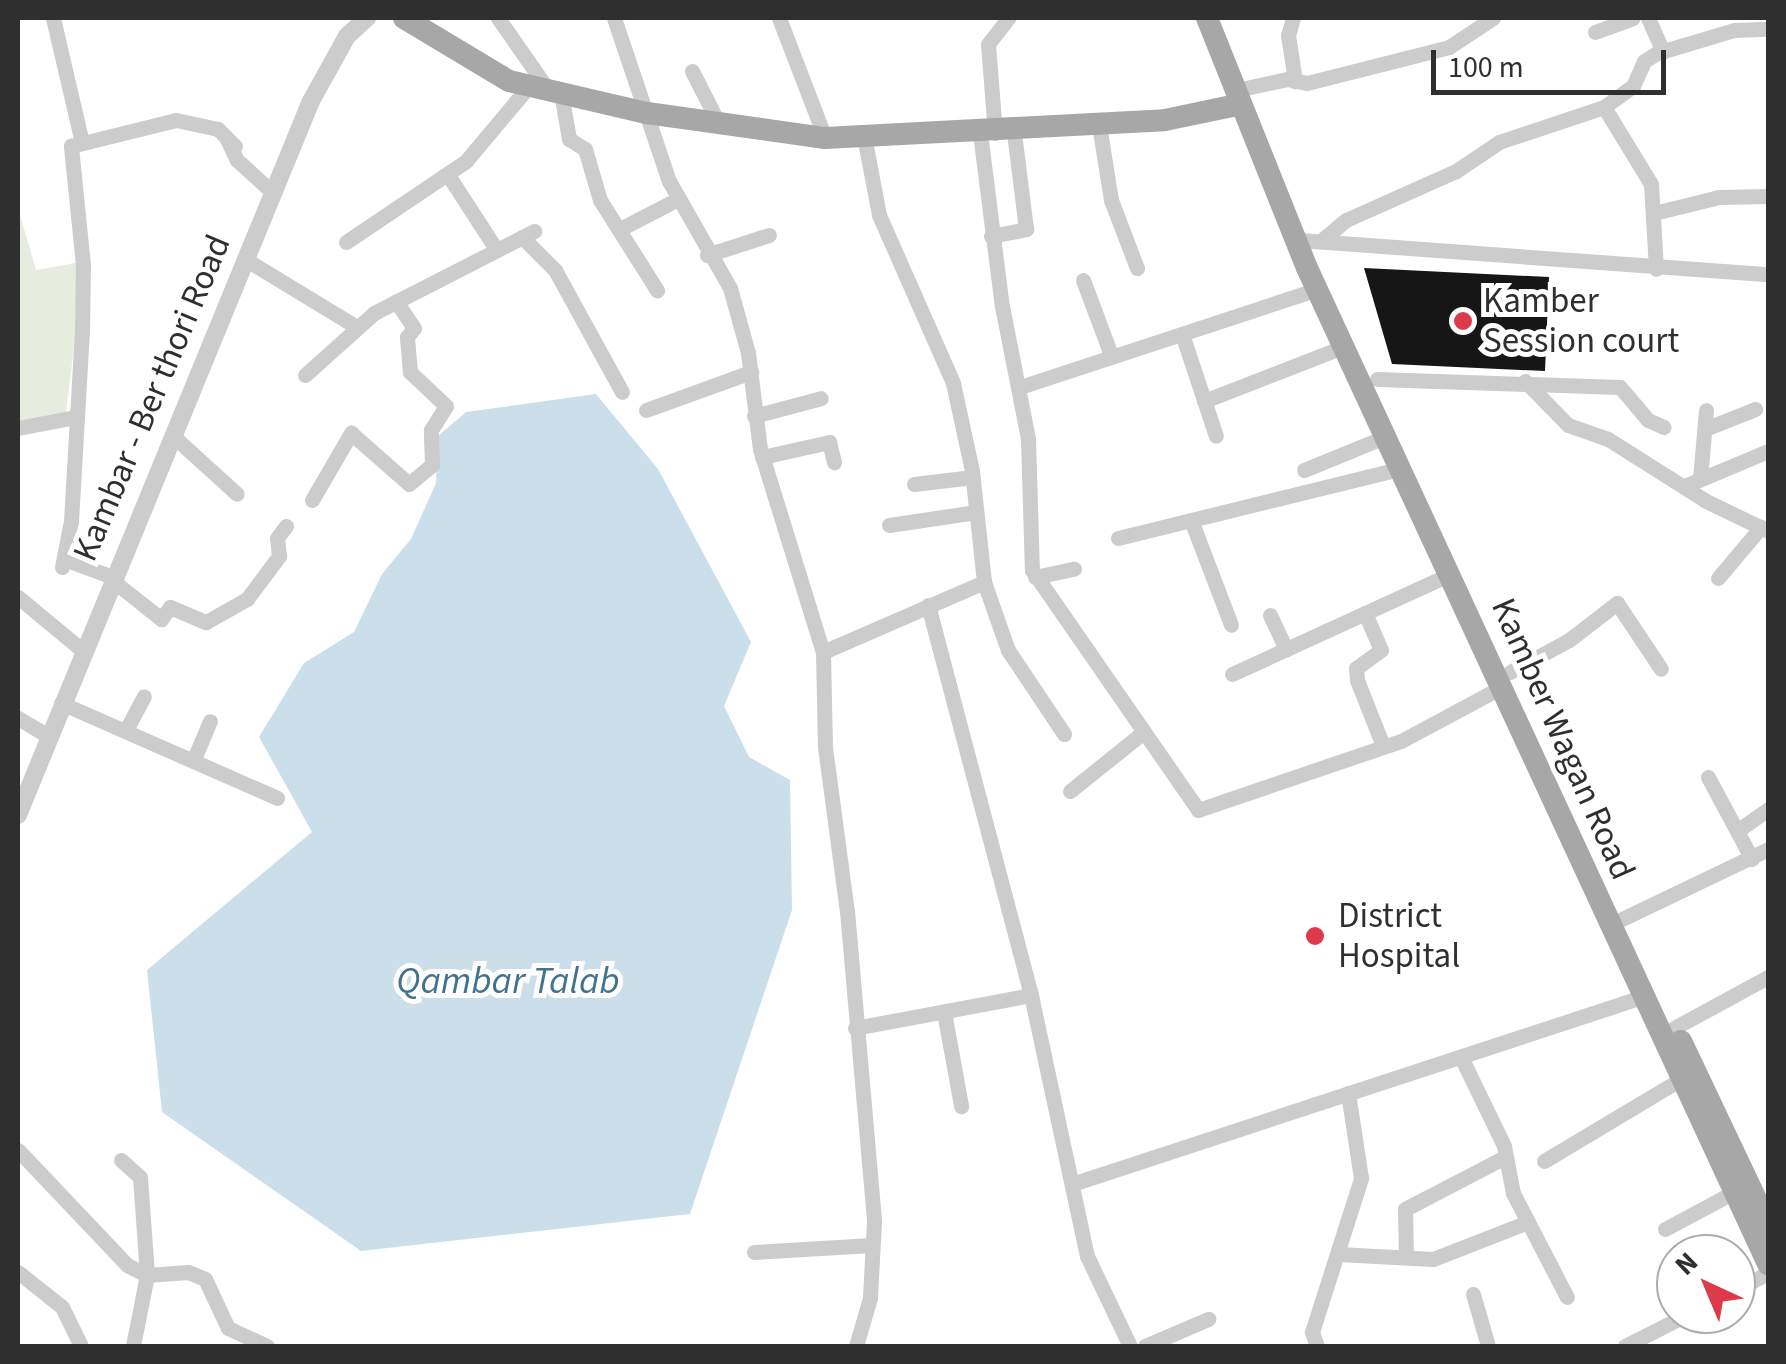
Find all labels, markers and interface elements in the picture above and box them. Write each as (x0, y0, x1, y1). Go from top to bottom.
scale bar (1436, 30, 1671, 92)
text: 100 m (1448, 46, 1524, 89)
street label: Kambar - Ber thori Road (64, 229, 240, 567)
place label: Kamber Session court (1483, 280, 1679, 362)
marker: Kamber Session court (1452, 310, 1474, 332)
street label: Kamber Wagan Road (1482, 592, 1644, 886)
place label: District Hospital (1338, 895, 1460, 977)
marker: District Hospital (1302, 923, 1328, 949)
water label: Qambar Talab (396, 959, 620, 1005)
north arrow (1656, 1234, 1756, 1334)
text: N (1666, 1243, 1707, 1285)

